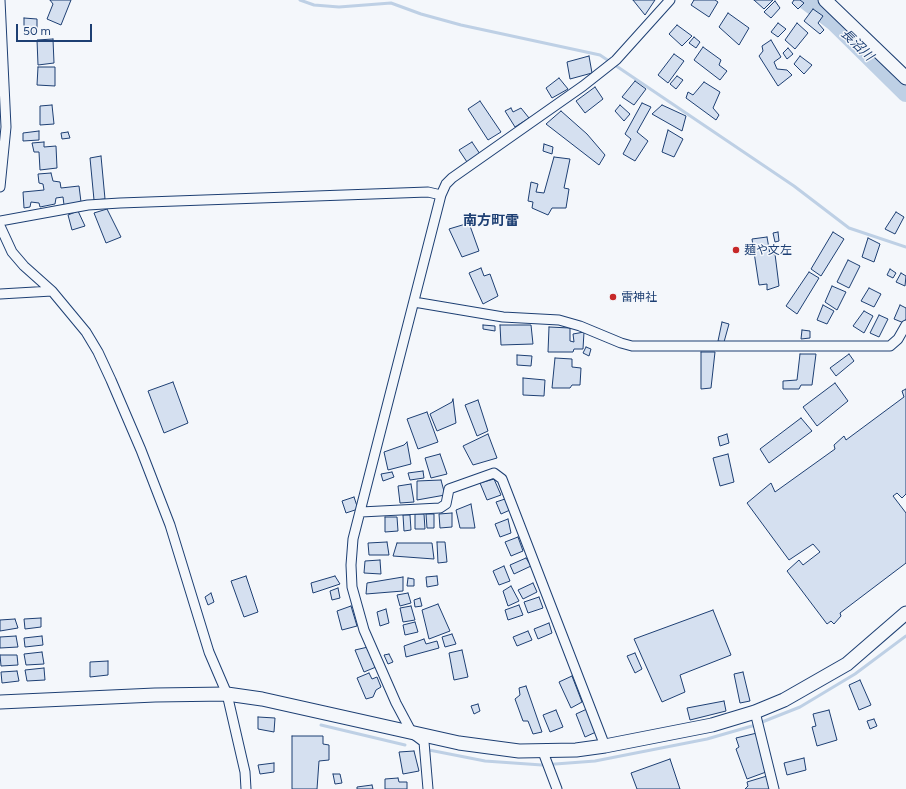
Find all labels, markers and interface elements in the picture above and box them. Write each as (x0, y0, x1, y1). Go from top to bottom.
scale bar (18, 16, 94, 42)
text: 50 m (23, 24, 51, 38)
water label: 長沼川 (838, 26, 876, 64)
district label: 南方町雷 (463, 213, 519, 229)
place label: 麺や文左 (744, 243, 792, 257)
marker: 麺や文左 (731, 245, 741, 255)
place label: 雷神社 (621, 290, 657, 304)
marker: 雷神社 (608, 292, 618, 302)

